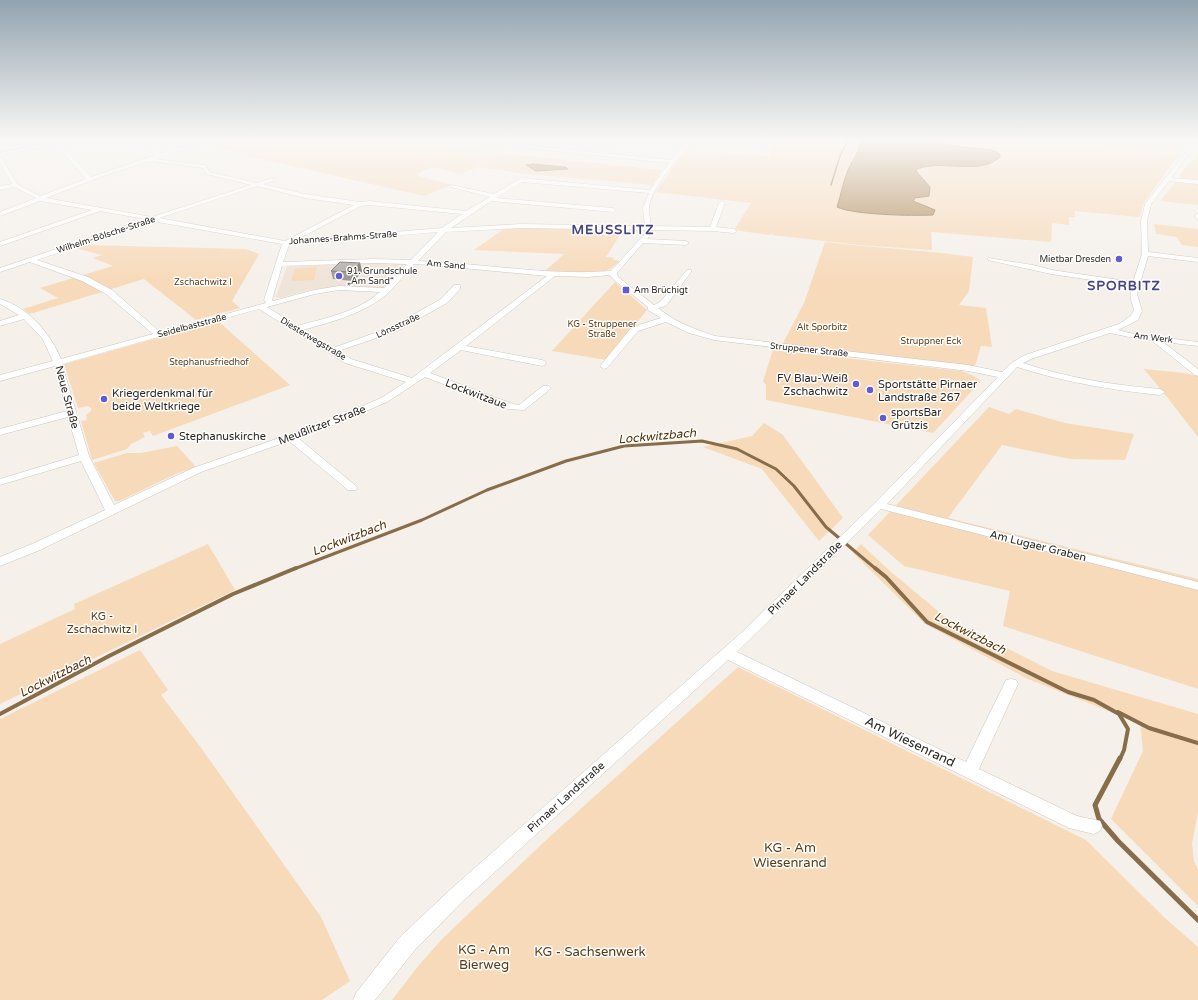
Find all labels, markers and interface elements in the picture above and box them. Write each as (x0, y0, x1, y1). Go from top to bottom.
street label: Wilhelm-Bölsche-Straße (55, 214, 157, 256)
district label: MEUSSLITZ (571, 222, 655, 238)
street label: Johannes-Brahms-Straße (289, 229, 397, 247)
place label: Mietbar Dresden (1039, 254, 1111, 265)
marker: Mietbar Dresden (1114, 254, 1124, 264)
street label: Am Sand (426, 258, 466, 272)
place label: 91. Grundschule „Am Sand“ (347, 266, 417, 287)
marker: 91. Grundschule „Am Sand“ (334, 271, 344, 281)
park label: Zschachwitz I (174, 277, 232, 288)
district label: SPORBITZ (1087, 278, 1161, 294)
marker: Am Brüchigt (621, 285, 631, 295)
place label: Am Brüchigt (634, 285, 689, 296)
street label: Seidelbaststraße (156, 311, 228, 341)
street label: Lönsstraße (374, 311, 422, 341)
street label: Diesterwegstraße (278, 315, 348, 363)
park label: KG - Struppener Straße (567, 319, 637, 340)
park label: Alt Sporbitz (797, 322, 848, 333)
street label: Am Werk (1133, 330, 1173, 346)
park label: Struppner Eck (901, 336, 961, 347)
street label: Struppener Straße (769, 340, 849, 360)
park label: Stephanusfriedhof (169, 357, 249, 368)
street label: Neue Straße (52, 364, 82, 430)
place label: FV Blau-Weiß Zschachwitz (777, 372, 849, 398)
street label: Lockwitzaue (443, 376, 509, 412)
place label: Sportstätte Pirnaer Landstraße 267 (878, 378, 978, 404)
marker: FV Blau-Weiß Zschachwitz (851, 379, 861, 389)
marker: Sportstätte Pirnaer Landstraße 267 (865, 385, 875, 395)
place label: Kriegerdenkmal für beide Weltkriege (112, 387, 213, 413)
marker: Kriegerdenkmal für beide Weltkriege (99, 394, 109, 404)
street label: Meußlitzer Straße (276, 402, 368, 448)
place label: sportsBar Grützis (891, 406, 942, 432)
marker: sportsBar Grützis (878, 413, 888, 423)
water label: Lockwitzbach (617, 426, 697, 446)
place label: Stephanuskirche (179, 430, 266, 443)
marker: Stephanuskirche (166, 431, 176, 441)
water label: Lockwitzbach (310, 517, 389, 559)
street label: Am Lugaer Graben (988, 528, 1088, 564)
street label: Pirnaer Landstraße (765, 538, 845, 618)
water label: Lockwitzbach (932, 609, 1009, 657)
park label: KG - Zschachwitz I (67, 610, 137, 636)
water label: Lockwitzbach (17, 652, 94, 700)
street label: Am Wiesenrand (862, 713, 958, 771)
street label: Pirnaer Landstraße (525, 759, 607, 835)
park label: KG - Am Wiesenrand (753, 840, 827, 871)
park label: KG - Am Bierweg (458, 942, 510, 973)
park label: KG - Sachsenwerk (534, 944, 646, 960)

